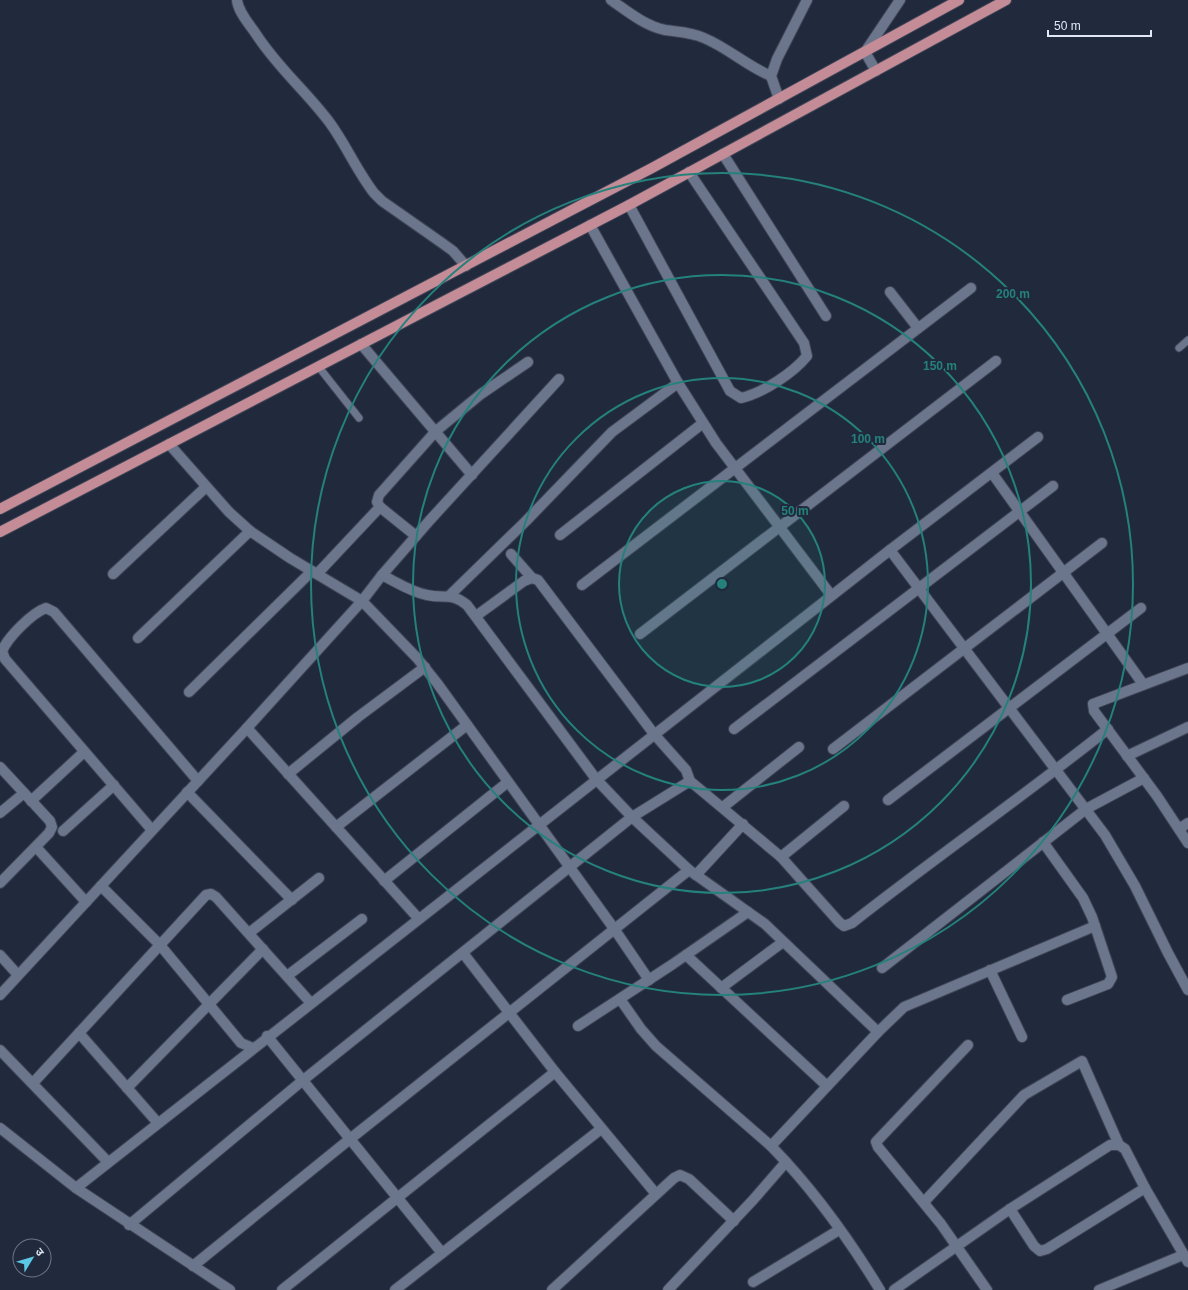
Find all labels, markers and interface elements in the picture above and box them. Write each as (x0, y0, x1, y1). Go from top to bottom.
scale bar (1048, 12, 1151, 38)
text: 50 m (1054, 19, 1081, 33)
text: 200 m (996, 287, 1030, 301)
text: 150 m (923, 359, 957, 373)
text: 100 m (851, 432, 885, 446)
text: 50 m (781, 504, 809, 518)
centre of rings (715, 577, 729, 591)
north arrow (12, 1238, 52, 1278)
text: उ (33, 1246, 47, 1259)

